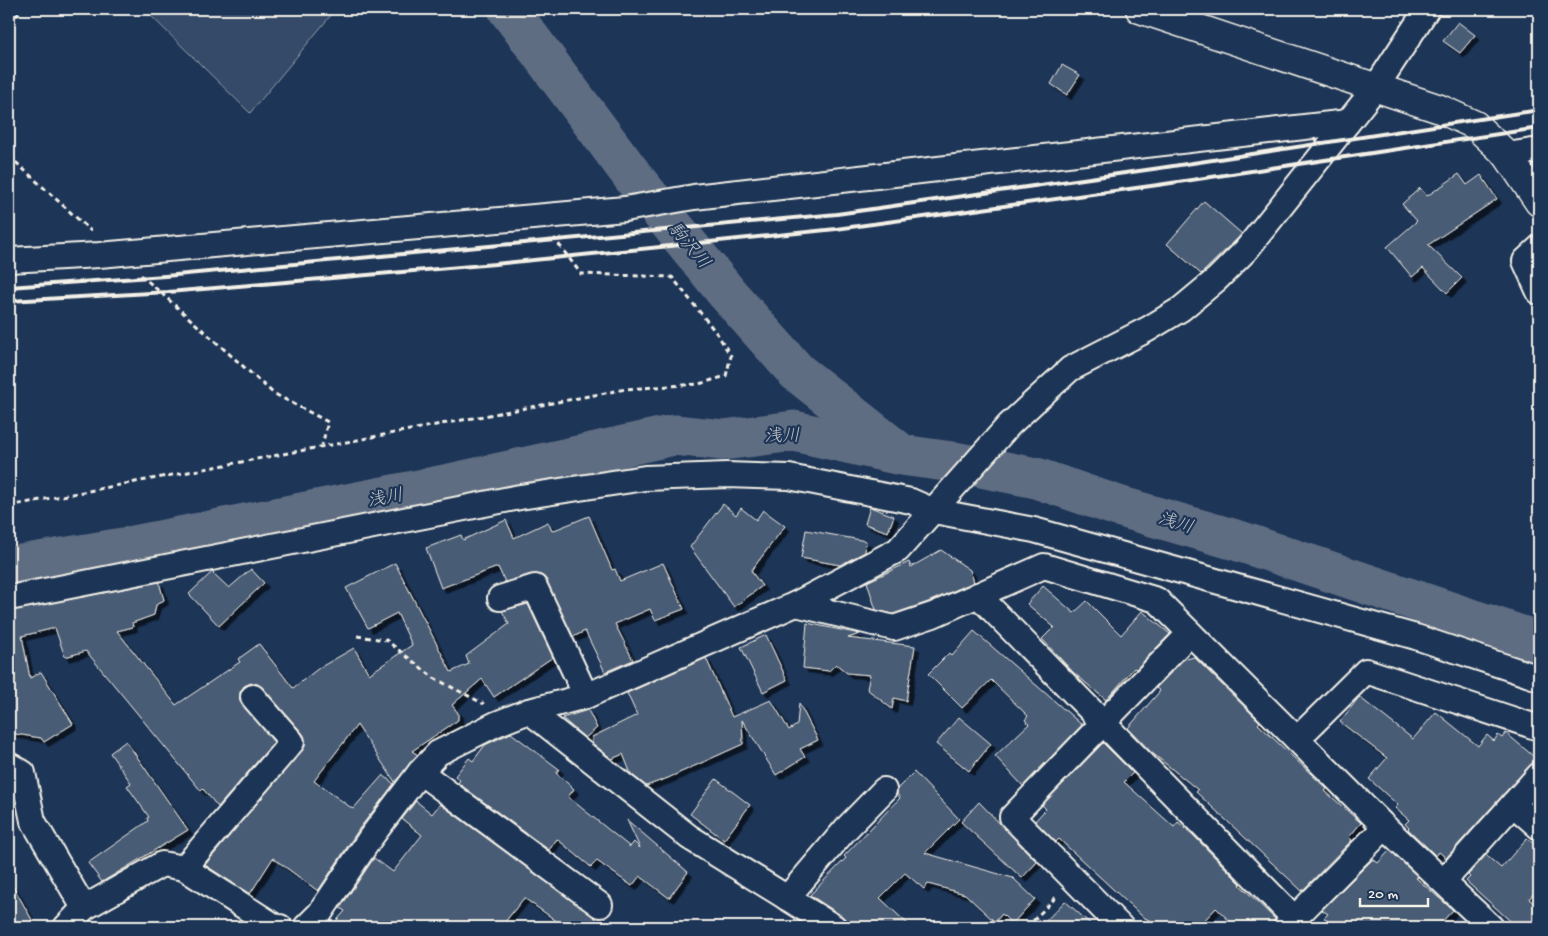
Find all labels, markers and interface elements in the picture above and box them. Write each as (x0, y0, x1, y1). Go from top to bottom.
water label: 駒沢川 (663, 219, 714, 274)
water label: 浅川 (764, 425, 800, 449)
water label: 浅川 (366, 485, 405, 513)
water label: 浅川 (1155, 508, 1196, 540)
scale bar (1360, 876, 1428, 908)
text: 20 m (1368, 886, 1398, 904)

